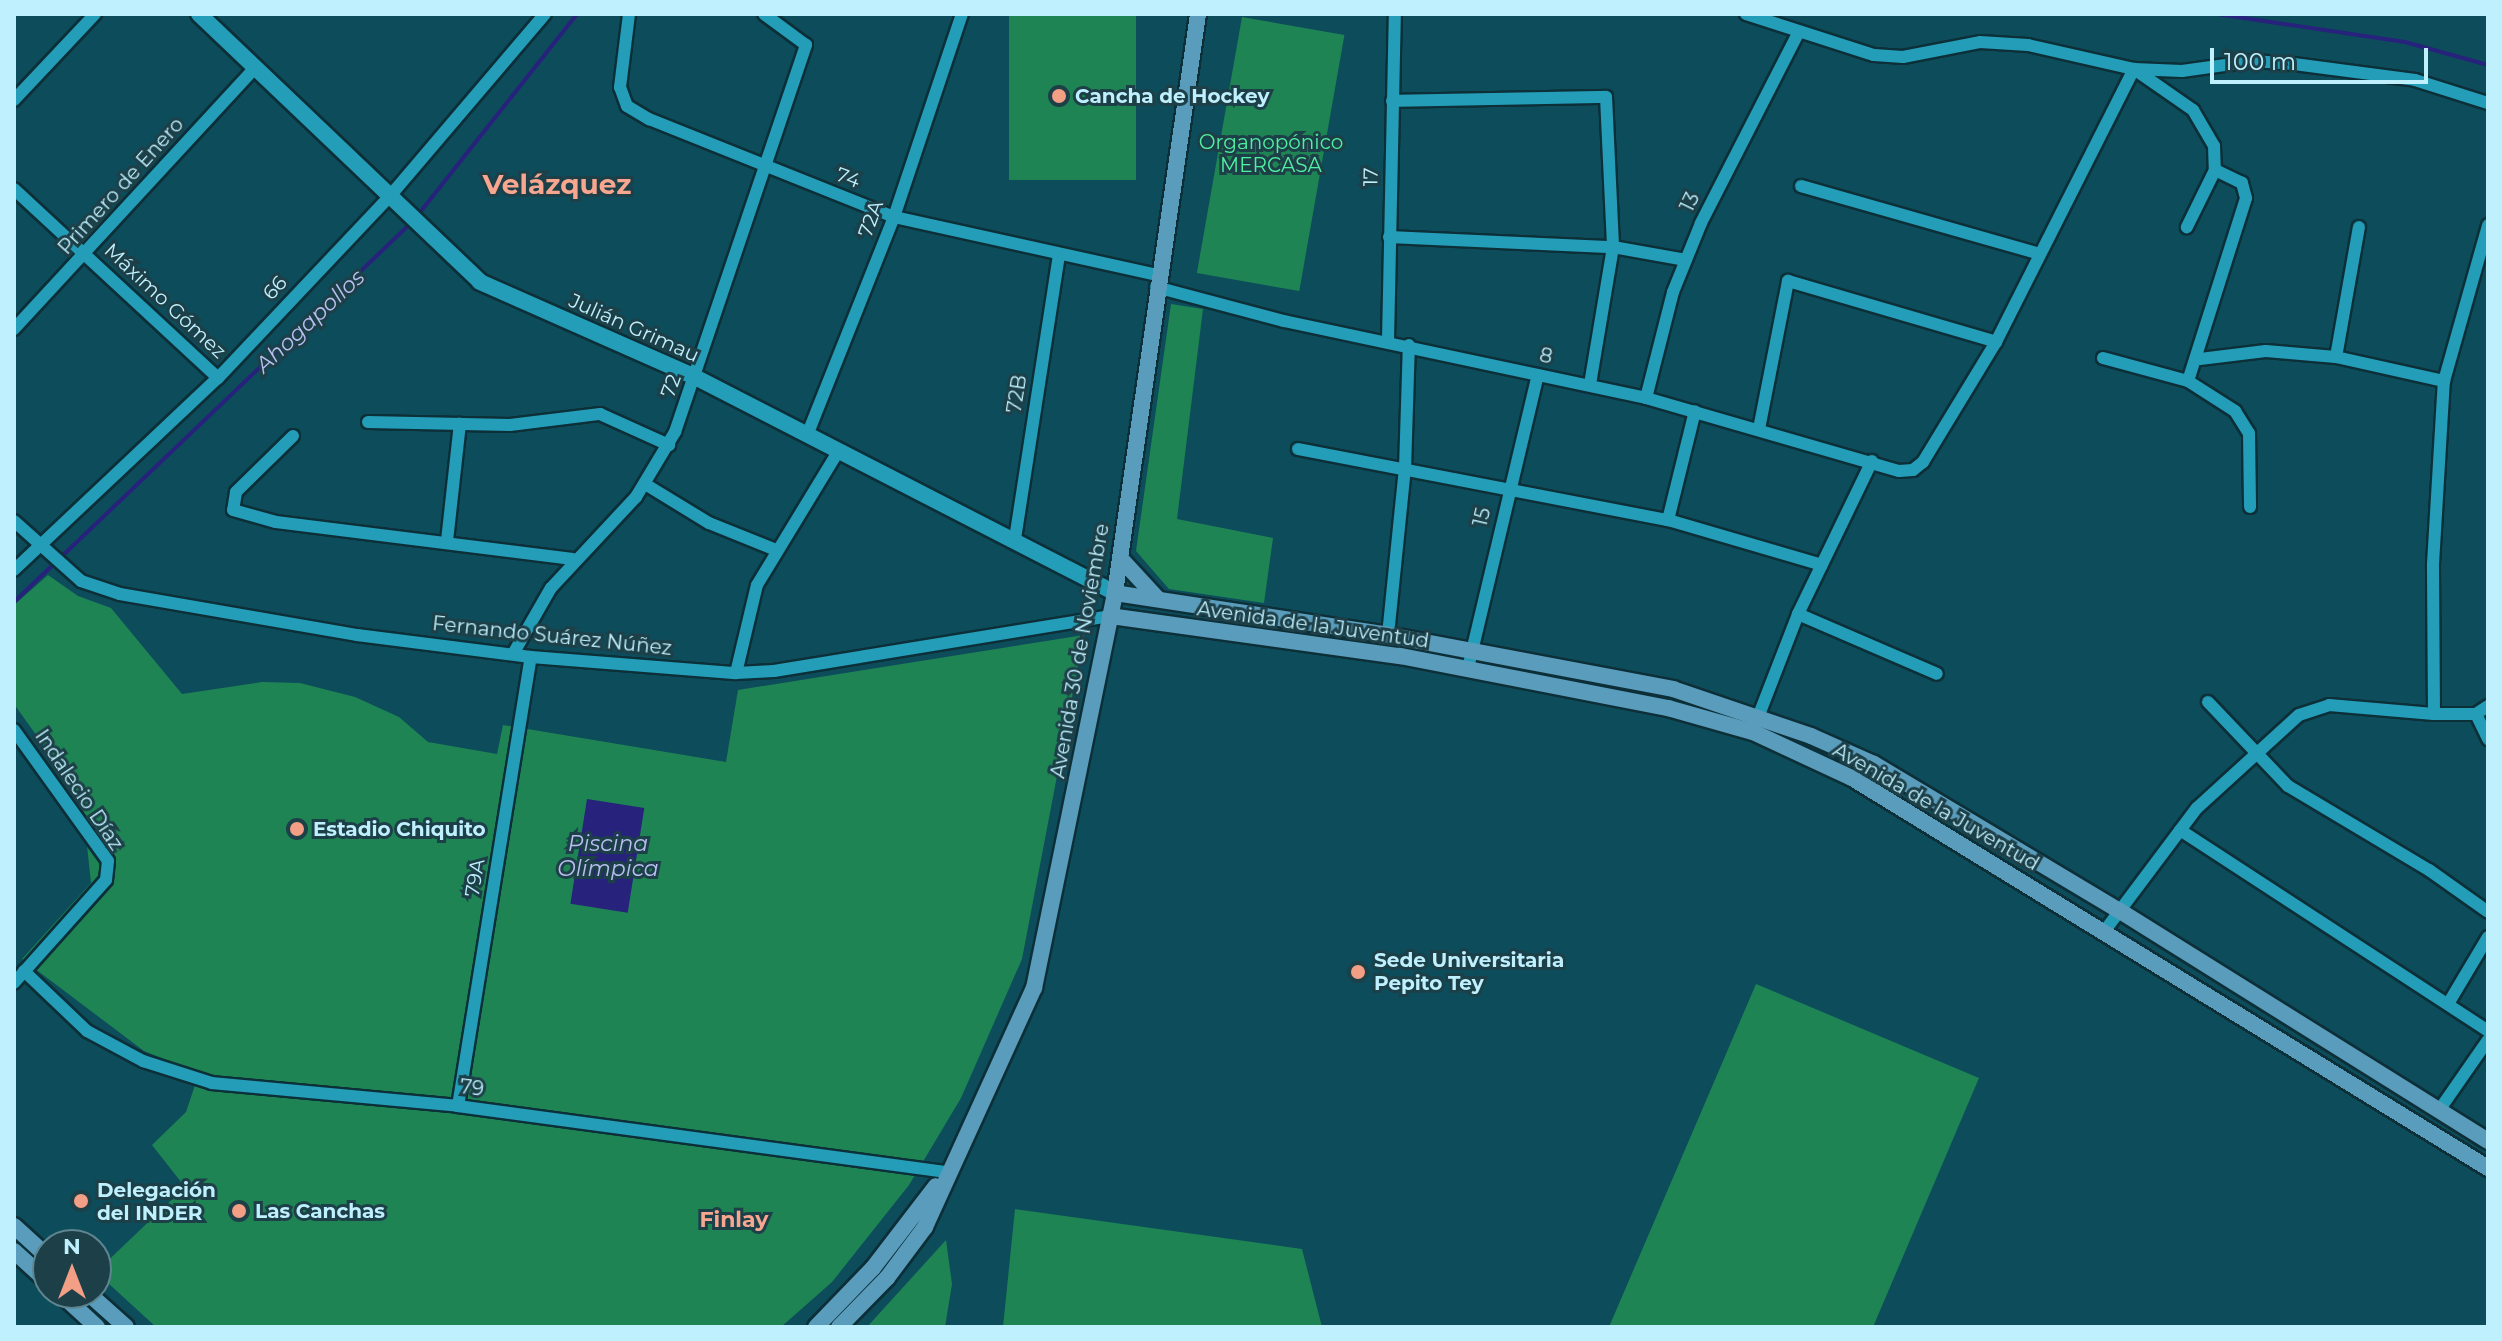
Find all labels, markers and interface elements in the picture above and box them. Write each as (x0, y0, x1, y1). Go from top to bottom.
scale bar (2214, 32, 2432, 82)
text: 100 m (2224, 47, 2296, 76)
place label: Cancha de Hockey (1075, 84, 1270, 108)
marker: Cancha de Hockey (1050, 87, 1068, 105)
street label: Primero de Enero (53, 113, 189, 259)
park label: Organopónico MERCASA (1199, 130, 1343, 177)
street label: 74 (833, 163, 863, 193)
district label: Velázquez (482, 167, 632, 201)
street label: 17 (1359, 167, 1383, 187)
street label: 13 (1675, 188, 1705, 216)
street label: 72A (853, 197, 889, 241)
street label: Máximo Gómez (99, 239, 231, 363)
water label: Ahogapollos (250, 264, 370, 378)
street label: 66 (258, 271, 292, 305)
street label: Julián Grimau (565, 289, 703, 367)
street label: 8 (1537, 343, 1555, 369)
street label: 72 (656, 371, 686, 401)
street label: 72B (1002, 373, 1032, 415)
street label: 15 (1468, 505, 1496, 529)
street label: Avenida 30 de Noviembre (1046, 522, 1114, 780)
street label: Avenida de la Juventud (1195, 597, 1431, 653)
street label: Fernando Suárez Núñez (431, 611, 673, 661)
street label: Indalecio Díaz (30, 725, 128, 855)
street label: Avenida de la Juventud (1829, 738, 2043, 876)
place label: Estadio Chiquito (313, 817, 486, 841)
marker: Estadio Chiquito (288, 820, 306, 838)
water label: Piscina Olímpica (557, 830, 659, 882)
street label: 79A (460, 857, 490, 899)
place label: Sede Universitaria Pepito Tey (1374, 948, 1564, 995)
marker: Sede Universitaria Pepito Tey (1349, 963, 1367, 981)
street label: 79 (459, 1075, 485, 1101)
place label: Delegación del INDER (97, 1178, 216, 1225)
marker: Delegación del INDER (72, 1192, 90, 1210)
place label: Las Canchas (255, 1199, 385, 1223)
marker: Las Canchas (230, 1202, 248, 1220)
district label: Finlay (699, 1207, 769, 1233)
north arrow (32, 1229, 112, 1309)
text: N (63, 1233, 81, 1260)

